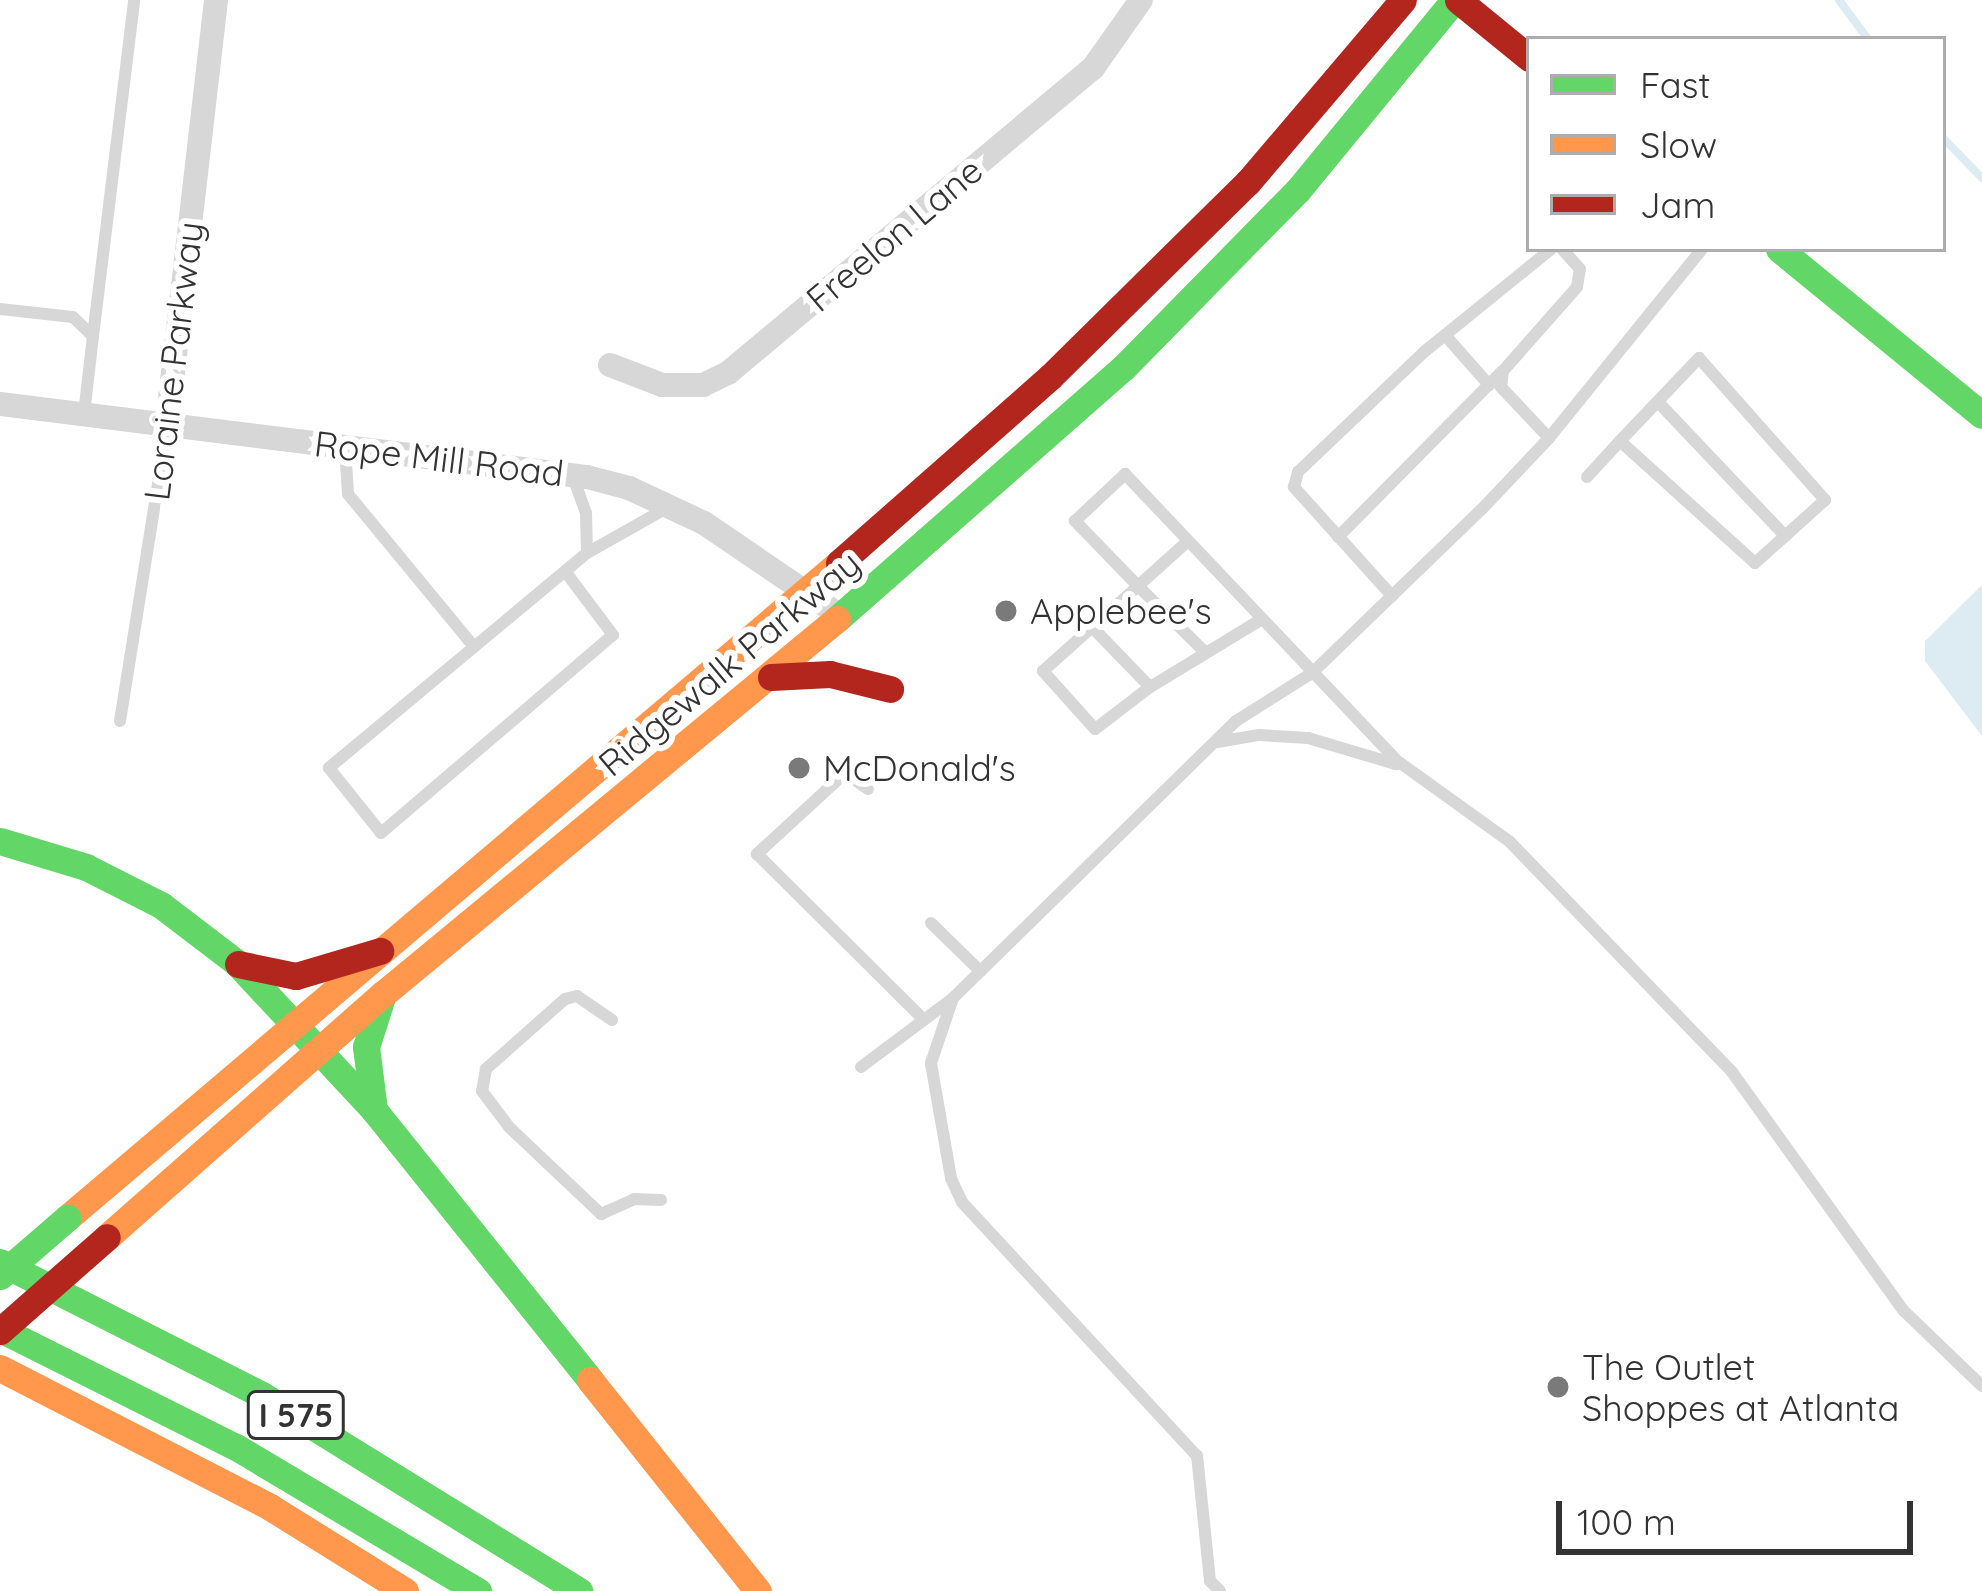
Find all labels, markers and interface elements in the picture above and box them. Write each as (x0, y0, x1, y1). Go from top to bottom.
legend (1526, 36, 1946, 252)
text: Fast (1640, 62, 1711, 107)
text: Slow (1640, 122, 1717, 167)
street label: Freelon Lane (797, 148, 991, 320)
text: Jam (1640, 182, 1715, 227)
street label: Loraine Parkway (134, 219, 212, 503)
street label: Rope Mill Road (312, 421, 566, 495)
street label: Ridgewalk Parkway (590, 541, 868, 785)
place label: Applebee's (1030, 589, 1212, 633)
marker: Applebee's (993, 598, 1019, 624)
place label: McDonald's (823, 746, 1016, 790)
marker: McDonald's (786, 755, 812, 781)
place label: The Outlet Shoppes at Atlanta (1582, 1344, 1899, 1429)
marker: The Outlet Shoppes at Atlanta (1545, 1374, 1571, 1400)
road number: I 575 (245, 1388, 347, 1442)
scale bar (1562, 1477, 1919, 1551)
text: 100 m (1577, 1499, 1676, 1544)

